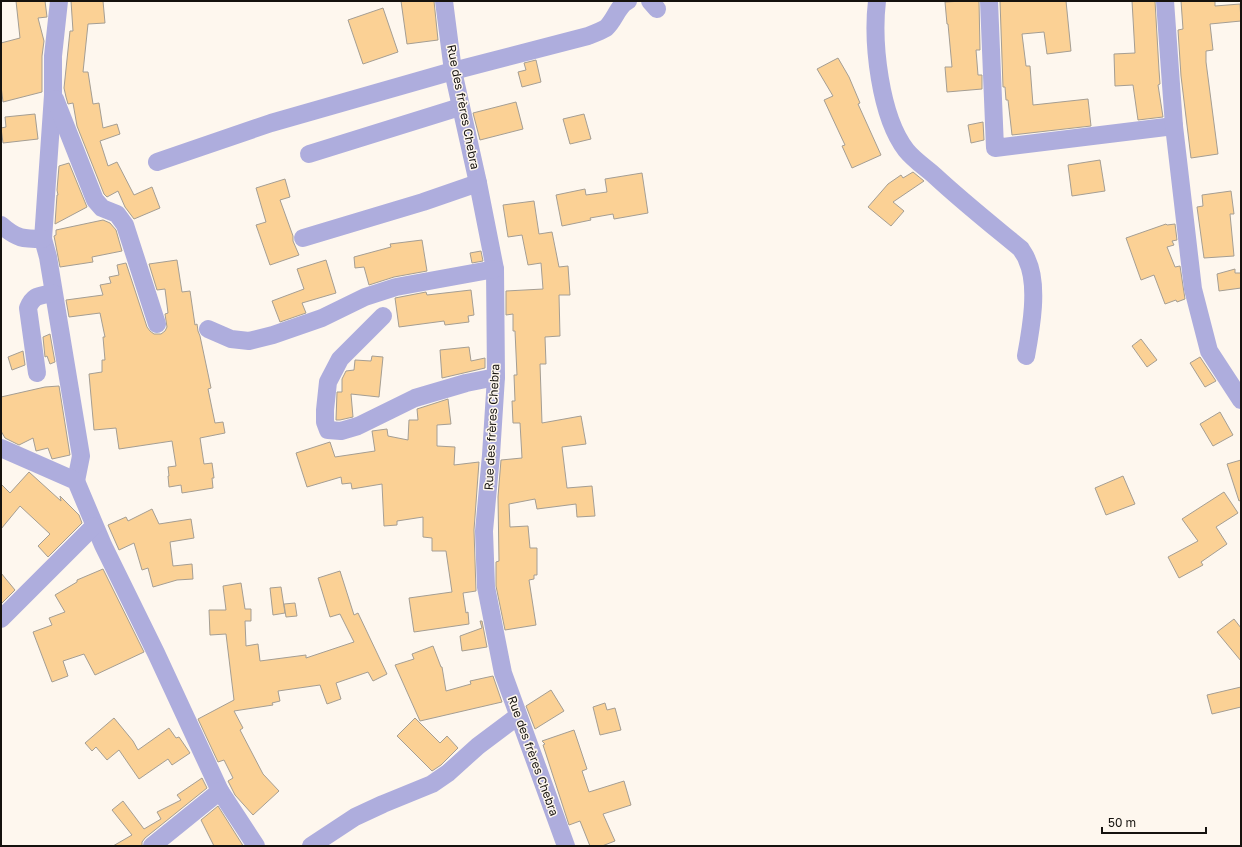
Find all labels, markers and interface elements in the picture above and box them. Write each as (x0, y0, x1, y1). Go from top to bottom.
street label: Rue des frères Chebra (444, 43, 483, 171)
street label: Rue des frères Chebra (481, 363, 502, 491)
street label: Rue des frères Chebra (505, 694, 562, 818)
scale bar (1102, 809, 1206, 835)
text: 50 m (1108, 815, 1136, 830)

